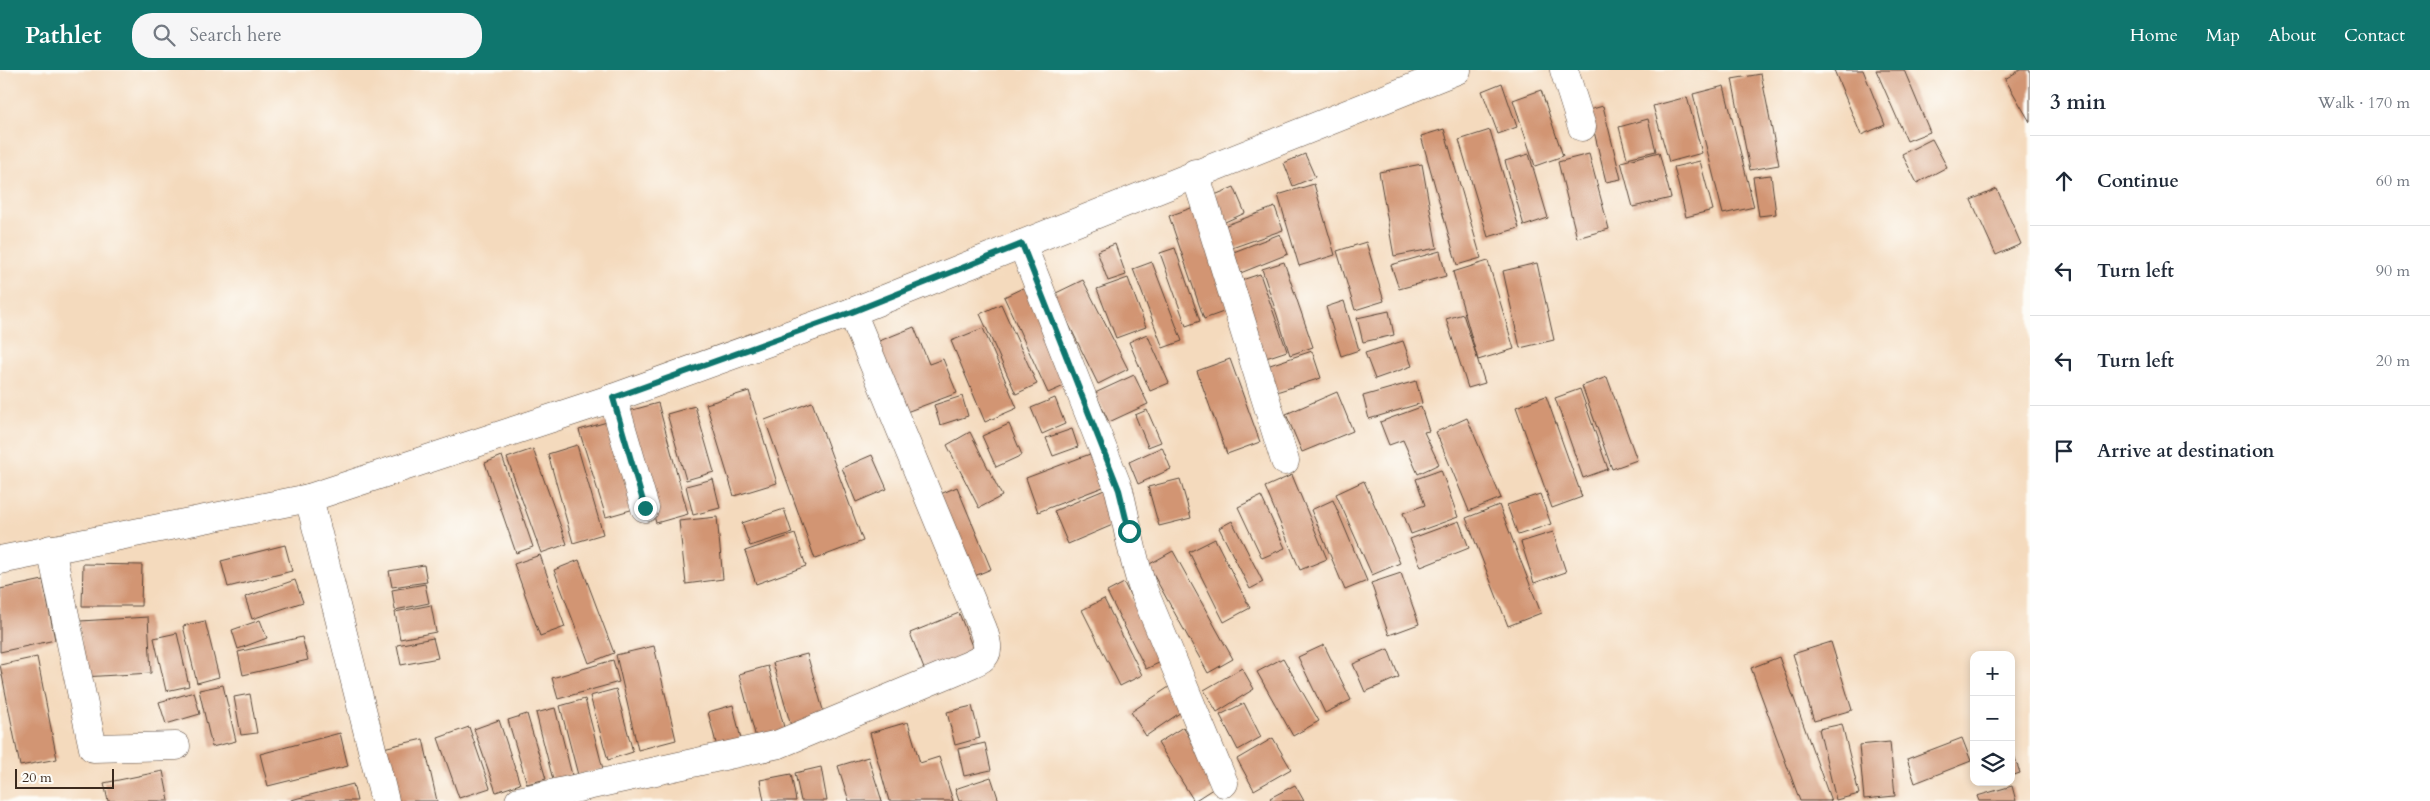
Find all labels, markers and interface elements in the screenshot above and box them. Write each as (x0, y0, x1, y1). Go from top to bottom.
search box (132, 13, 482, 58)
text: Pathlet (25, 19, 102, 52)
icon: search (150, 21, 178, 49)
text: Search here (190, 22, 282, 48)
text: Home (2130, 23, 2178, 48)
text: Map (2206, 23, 2240, 48)
text: About (2268, 23, 2316, 48)
text: Contact (2344, 23, 2405, 48)
text: 3 min (2050, 88, 2106, 117)
text: Walk · 170 m (2318, 92, 2410, 114)
icon: ahead (2050, 167, 2078, 195)
text: Continue (2097, 168, 2179, 194)
text: 60 m (2376, 170, 2410, 192)
icon: left (2050, 257, 2078, 285)
text: Turn left (2097, 258, 2174, 284)
text: 90 m (2376, 260, 2410, 282)
icon: left (2050, 347, 2078, 375)
text: Turn left (2097, 348, 2174, 374)
text: 20 m (2376, 350, 2410, 372)
icon: arrive (2050, 437, 2078, 465)
text: Arrive at destination (2097, 438, 2274, 464)
route end (634, 497, 657, 520)
route start (1118, 520, 1141, 543)
map controls (1970, 651, 2015, 786)
button: + (1970, 651, 2015, 696)
button: − (1970, 696, 2015, 741)
button: layers (1970, 741, 2015, 786)
scale bar (15, 766, 114, 789)
text: 20 m (22, 768, 52, 787)

